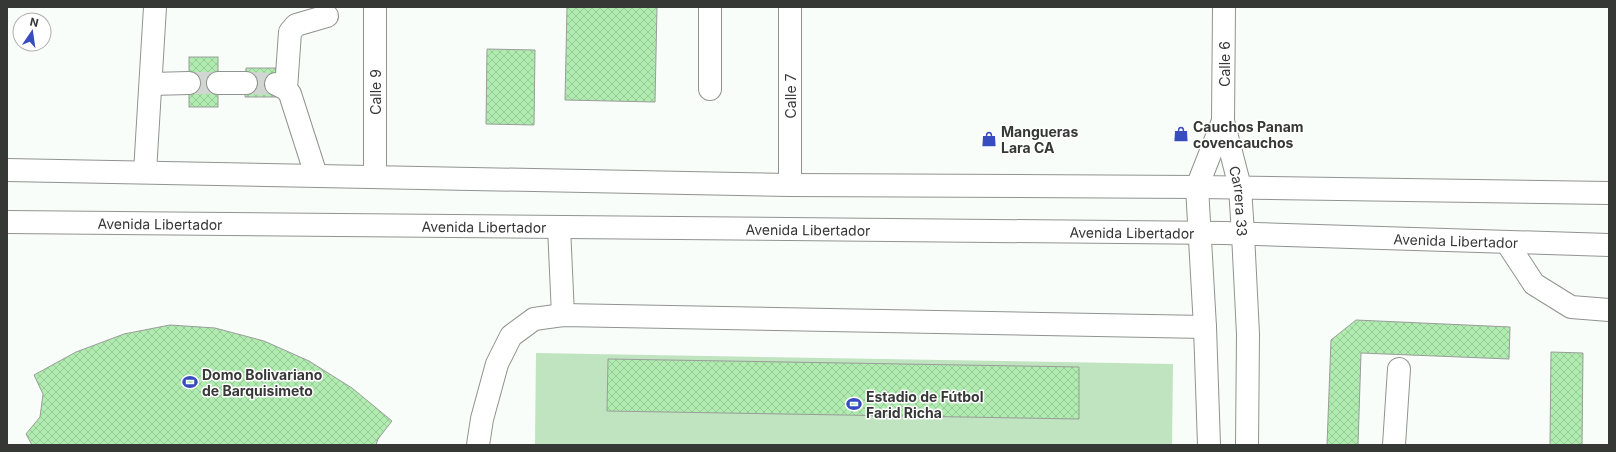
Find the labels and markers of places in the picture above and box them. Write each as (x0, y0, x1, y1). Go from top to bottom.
place label: Cauchos Panam covencauchos (1193, 118, 1304, 151)
place label: Mangueras Lara CA (1001, 123, 1078, 156)
shop icon: Cauchos Panam covencauchos (1172, 125, 1190, 143)
shop icon: Mangueras Lara CA (980, 130, 998, 148)
place label: Domo Bolivariano de Barquisimeto (202, 366, 323, 399)
sports icon: Domo Bolivariano de Barquisimeto (181, 373, 199, 391)
place label: Estadio de Fútbol Farid Richa (866, 388, 984, 421)
sports icon: Estadio de Fútbol Farid Richa (845, 395, 863, 413)

